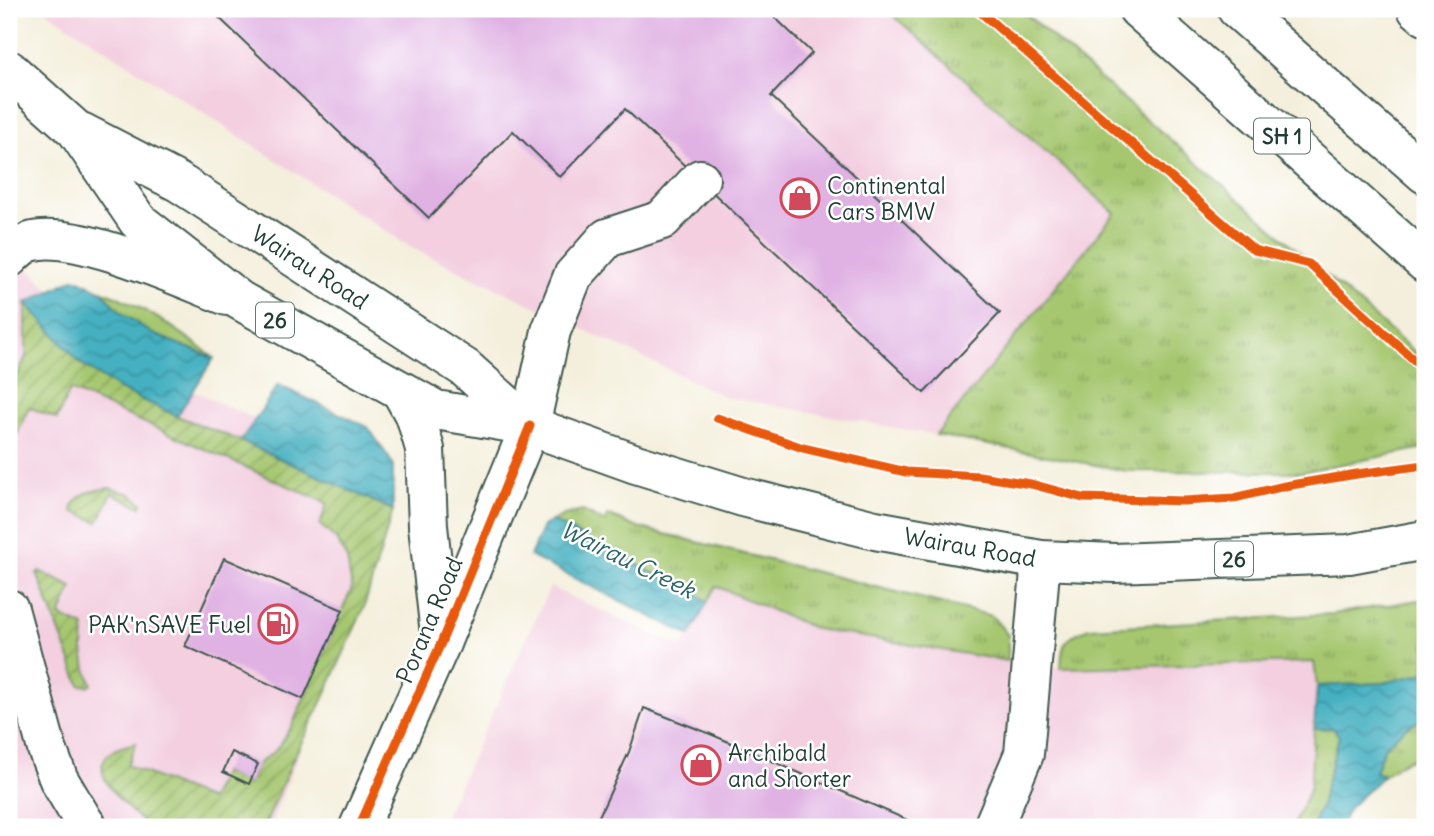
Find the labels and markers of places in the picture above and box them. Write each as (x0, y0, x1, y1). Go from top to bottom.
place label: Continental Cars BMW (827, 171, 946, 226)
shop icon: Continental Cars BMW (779, 177, 821, 219)
fuel station icon: PAK'nSAVE Fuel (257, 603, 299, 645)
place label: PAK'nSAVE Fuel (88, 610, 251, 639)
place label: Archibald and Shorter (728, 738, 852, 793)
shop icon: Archibald and Shorter (680, 744, 722, 786)

